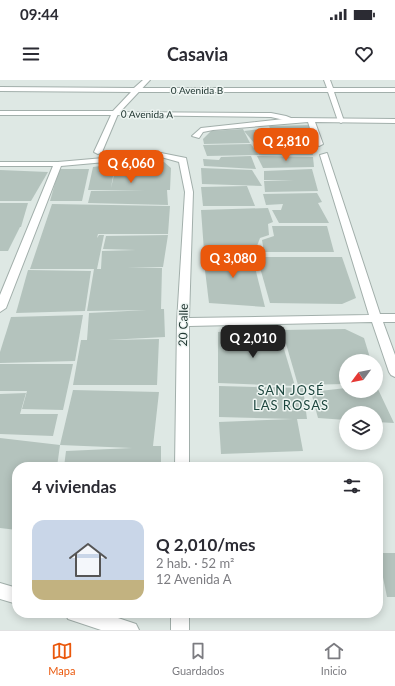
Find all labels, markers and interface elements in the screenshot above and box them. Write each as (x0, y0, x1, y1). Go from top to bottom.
text: 09:44 (20, 5, 59, 23)
icon: menu (20, 43, 42, 65)
text: Casavia (167, 43, 228, 65)
icon: heart (353, 43, 375, 65)
street label: 0 Avenida B (171, 84, 223, 96)
street label: 0 Avenida A (121, 108, 173, 120)
pin: Q 2,810 (249, 128, 323, 162)
text: Q 2,810 (263, 133, 309, 149)
pin: Q 6,060 (94, 150, 168, 184)
text: Q 6,060 (108, 155, 154, 171)
pin: Q 3,080 (196, 245, 270, 279)
text: Q 3,080 (210, 250, 256, 266)
street label: 20 Calle (175, 303, 191, 347)
pin: Q 2,010 (216, 325, 290, 359)
text: Q 2,010 (230, 330, 276, 346)
north arrow (339, 354, 383, 398)
map controls (339, 354, 383, 450)
district label: SAN JOSÉ LAS ROSAS (253, 382, 329, 413)
button: layers (339, 406, 383, 450)
icon: filters (341, 475, 363, 497)
text: 4 viviendas (32, 476, 117, 497)
text: Q 2,010/mes (156, 534, 256, 555)
icon: home (64, 536, 112, 584)
text: 2 hab. · 52 m² (156, 555, 234, 571)
text: 12 Avenida A (156, 571, 231, 587)
tab: Mapa (48, 640, 75, 677)
tab: Guardados (172, 640, 224, 677)
tab: Inicio (321, 640, 347, 677)

